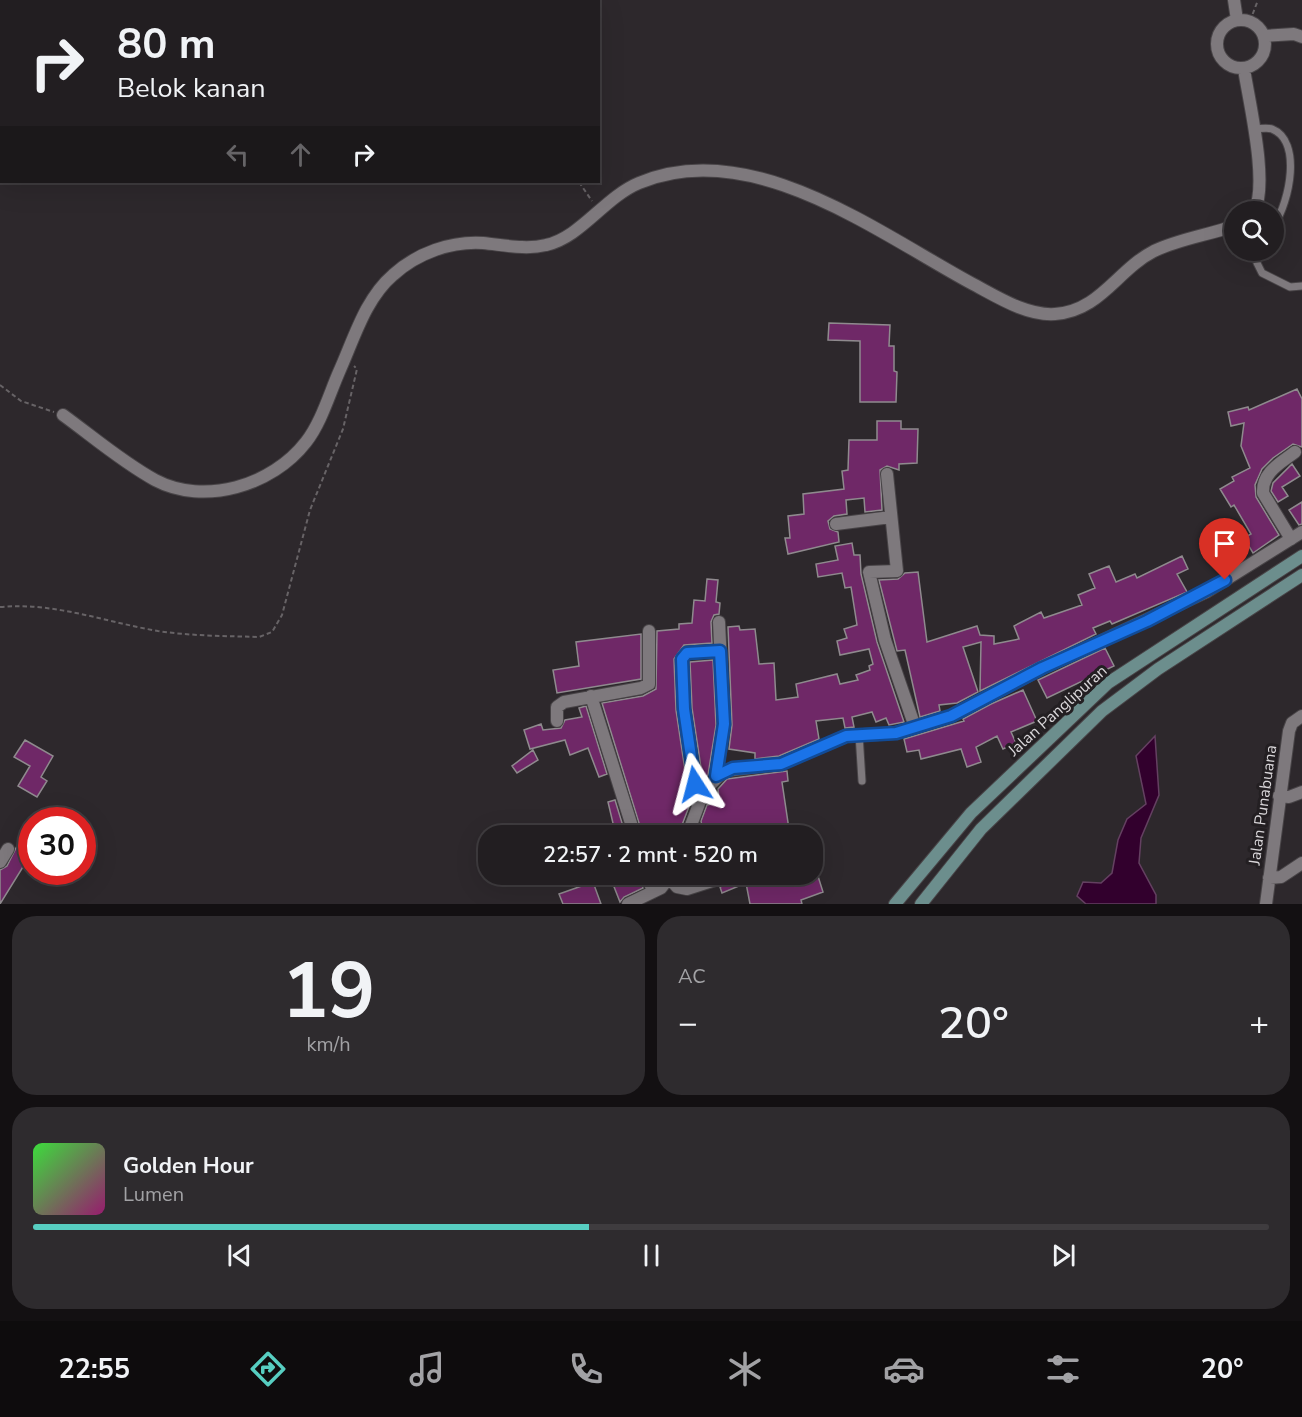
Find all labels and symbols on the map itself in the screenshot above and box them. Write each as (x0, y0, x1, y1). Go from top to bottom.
pin (1199, 518, 1250, 580)
street label: Jalan Panglipuran (1002, 660, 1112, 762)
street label: Jalan Punabuana (1244, 744, 1282, 868)
position arrow (663, 752, 727, 816)
speed limit sign: 30 (18, 807, 96, 885)

